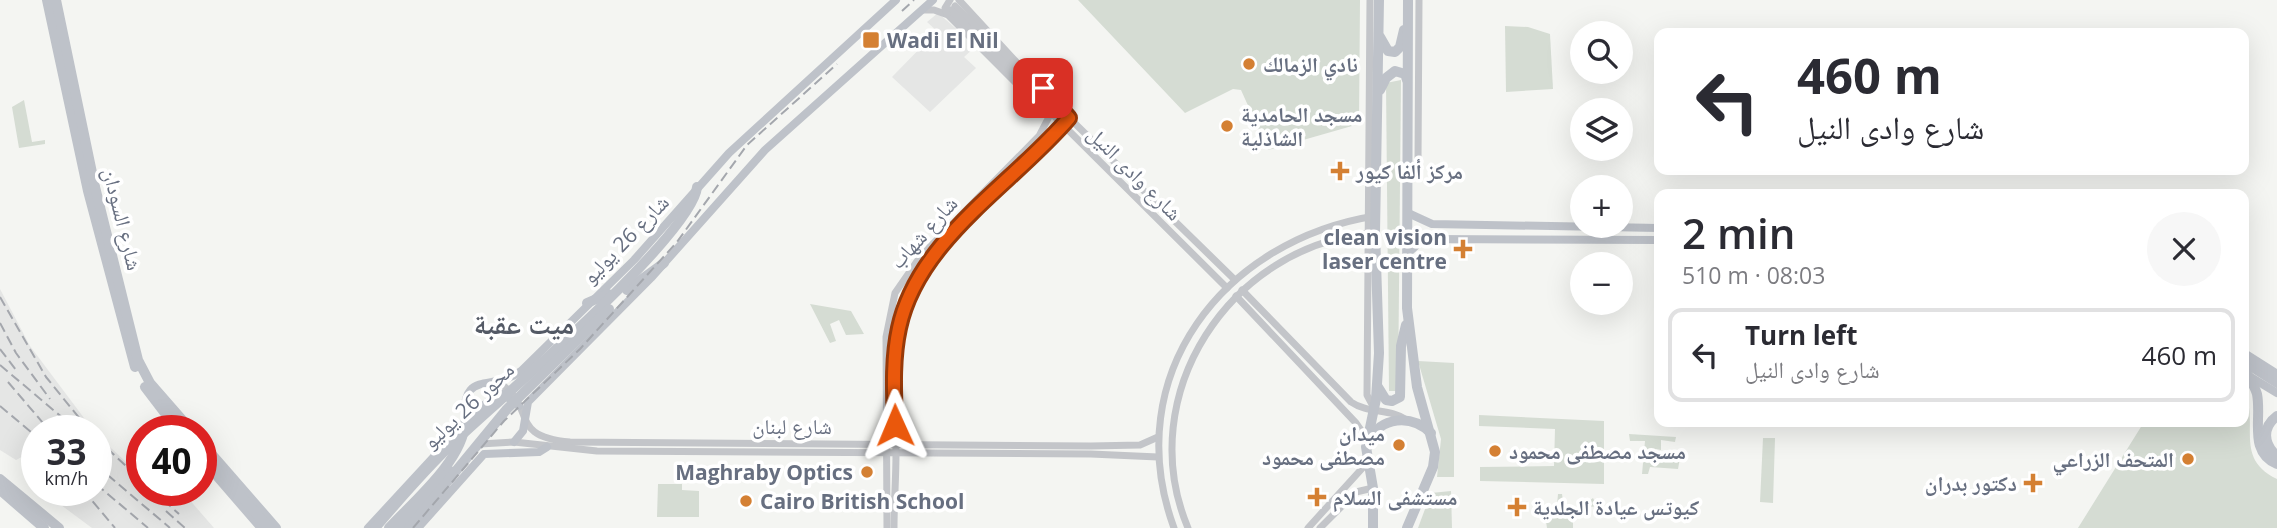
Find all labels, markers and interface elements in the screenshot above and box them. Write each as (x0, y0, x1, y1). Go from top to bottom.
map controls (1570, 21, 1633, 315)
button: search (1570, 21, 1633, 84)
place label: Wadi El Nil (887, 26, 999, 54)
marker: Wadi El Nil (861, 30, 881, 50)
text: 460 m (1797, 42, 1942, 108)
place label: نادي الزمالك (1263, 50, 1358, 81)
marker: نادي الزمالك (1241, 56, 1257, 72)
icon: left (1682, 56, 1773, 147)
pin (1013, 58, 1073, 118)
icon: arrive (1024, 69, 1062, 107)
button: layers (1570, 98, 1633, 161)
place label: مسجد الحامدية الشاذلية (1241, 100, 1362, 152)
text: شارع وادى النيل (1797, 105, 1984, 148)
marker: مسجد الحامدية الشاذلية (1219, 118, 1235, 134)
street label: شارع وادى النيل (1082, 120, 1188, 226)
place label: مركز ألفا كيور (1355, 157, 1463, 185)
marker: مركز ألفا كيور (1330, 161, 1350, 181)
street label: شارع السودان (97, 165, 149, 273)
button: + (1570, 175, 1633, 238)
street label: شارع 26 يوليو (575, 188, 675, 290)
street label: شارع شهاب (883, 190, 963, 274)
text: 2 min (1682, 204, 1795, 261)
button: close (2147, 212, 2221, 286)
place label: clean vision laser centre (1322, 223, 1447, 275)
marker: clean vision laser centre (1453, 239, 1473, 259)
button: − (1570, 252, 1633, 315)
text: 510 m · 08:03 (1682, 259, 1825, 291)
district label: ميت عقبة (474, 304, 574, 342)
text: Turn left (1745, 317, 1857, 353)
icon: left (1686, 336, 1724, 374)
text: 460 m (2142, 337, 2217, 373)
text: شارع وادى النيل (1745, 353, 1880, 385)
street label: محور 26 يوليو (416, 355, 520, 455)
position arrow (858, 388, 932, 462)
street label: شارع لبنان (752, 412, 832, 440)
speed limit sign: 40 (126, 415, 217, 506)
place label: ميدان مصطفى محمود (1262, 419, 1385, 471)
text: 33 (46, 428, 87, 475)
marker: ميدان مصطفى محمود (1391, 437, 1407, 453)
place label: مسجد مصطفى محمود (1509, 437, 1686, 465)
marker: مسجد مصطفى محمود (1487, 443, 1503, 459)
place label: المتحف الزراعي (2052, 445, 2174, 476)
marker: المتحف الزراعي (2180, 451, 2196, 467)
place label: Maghraby Optics (675, 458, 853, 486)
marker: Maghraby Optics (859, 464, 875, 480)
text: km/h (45, 466, 88, 490)
place label: دكتور بدران (1925, 469, 2017, 497)
marker: دكتور بدران (2023, 473, 2043, 493)
place label: مستشفى السلام (1333, 483, 1457, 512)
place label: Cairo British School (760, 487, 964, 515)
marker: مستشفى السلام (1307, 487, 1327, 507)
marker: Cairo British School (738, 493, 754, 509)
place label: كيوتس عيادة الجلدية (1533, 493, 1699, 521)
marker: كيوتس عيادة الجلدية (1507, 497, 1527, 517)

